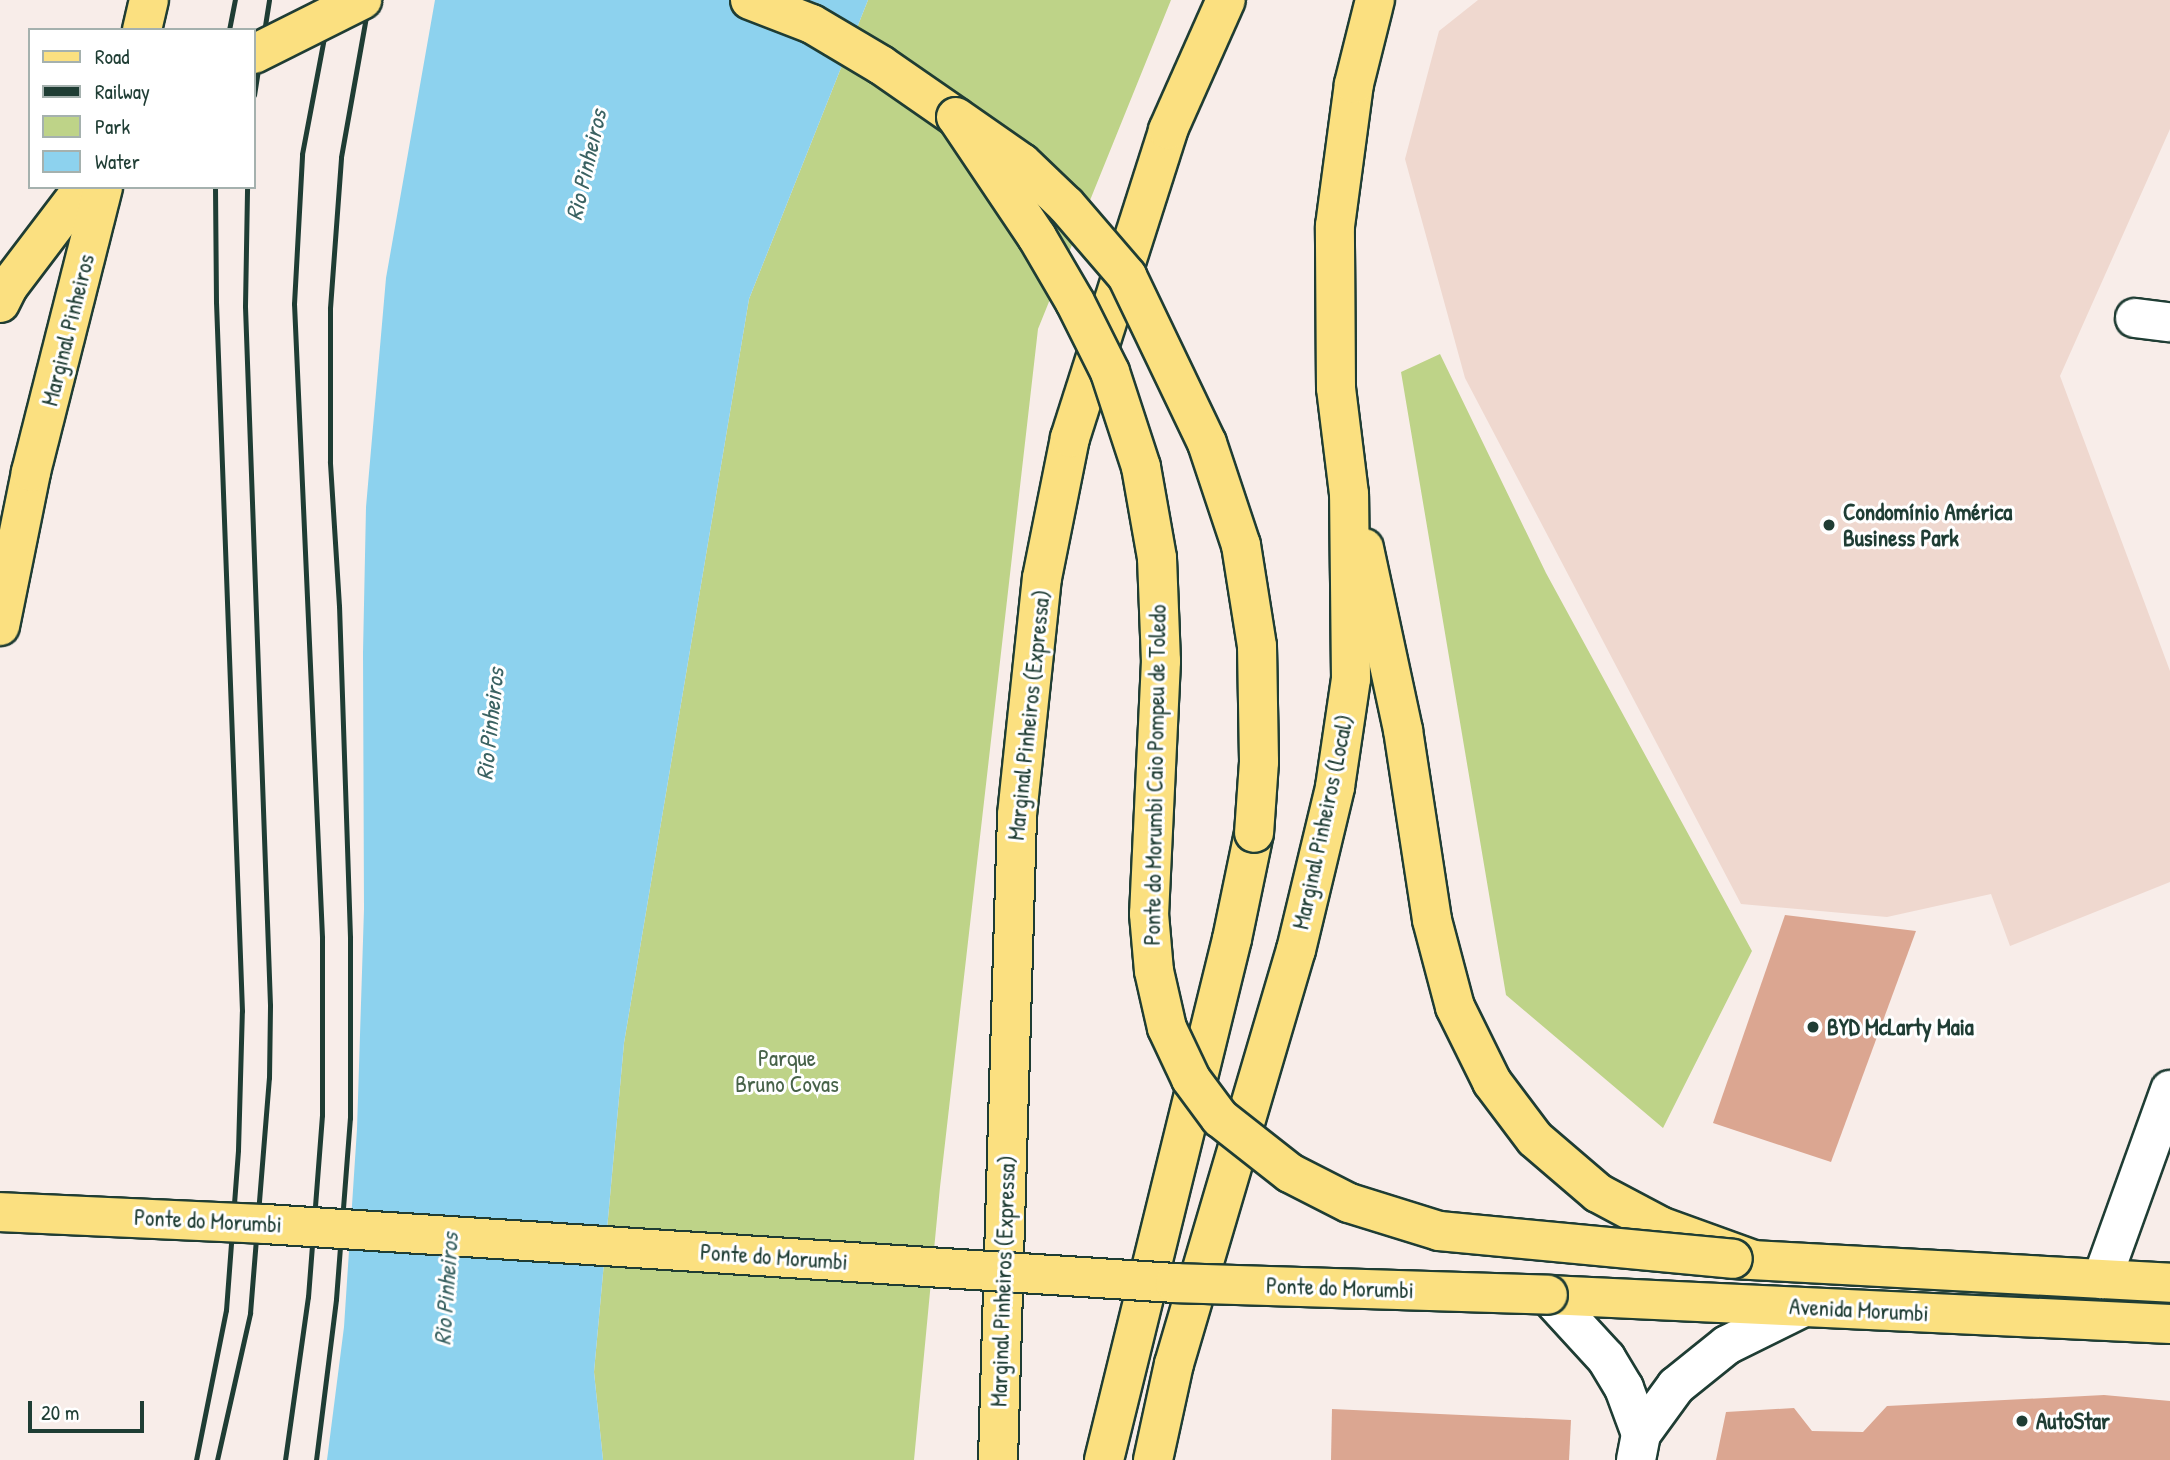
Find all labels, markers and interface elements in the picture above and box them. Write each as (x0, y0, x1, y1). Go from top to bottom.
legend (28, 28, 256, 189)
text: Road (95, 42, 129, 71)
text: Railway (95, 77, 150, 106)
water label: Rio Pinheiros (559, 107, 613, 223)
text: Park (95, 112, 130, 141)
text: Water (95, 147, 140, 176)
street label: Marginal Pinheiros (36, 251, 100, 409)
place label: Condomínio América Business Park (1843, 498, 2012, 552)
marker: Condomínio América Business Park (1821, 517, 1837, 533)
street label: Marginal Pinheiros (Expressa) (1002, 588, 1056, 842)
street label: Ponte do Morumbi Caio Pompeu de Toledo (1138, 604, 1172, 946)
water label: Rio Pinheiros (470, 667, 510, 781)
street label: Marginal Pinheiros (Local) (1287, 712, 1359, 932)
place label: BYD McLarty Maia (1827, 1013, 1974, 1041)
marker: BYD McLarty Maia (1805, 1019, 1821, 1035)
park label: Parque Bruno Covas (735, 1044, 839, 1098)
street label: Marginal Pinheiros (Expressa) (985, 1155, 1021, 1407)
street label: Ponte do Morumbi (133, 1203, 283, 1239)
water label: Rio Pinheiros (428, 1232, 464, 1346)
street label: Ponte do Morumbi (699, 1238, 849, 1276)
street label: Ponte do Morumbi (1266, 1272, 1414, 1304)
street label: Avenida Morumbi (1789, 1293, 1929, 1327)
scale bar (32, 1386, 147, 1430)
text: 20 m (41, 1398, 79, 1427)
place label: AutoStar (2036, 1407, 2110, 1435)
marker: AutoStar (2014, 1413, 2030, 1429)

